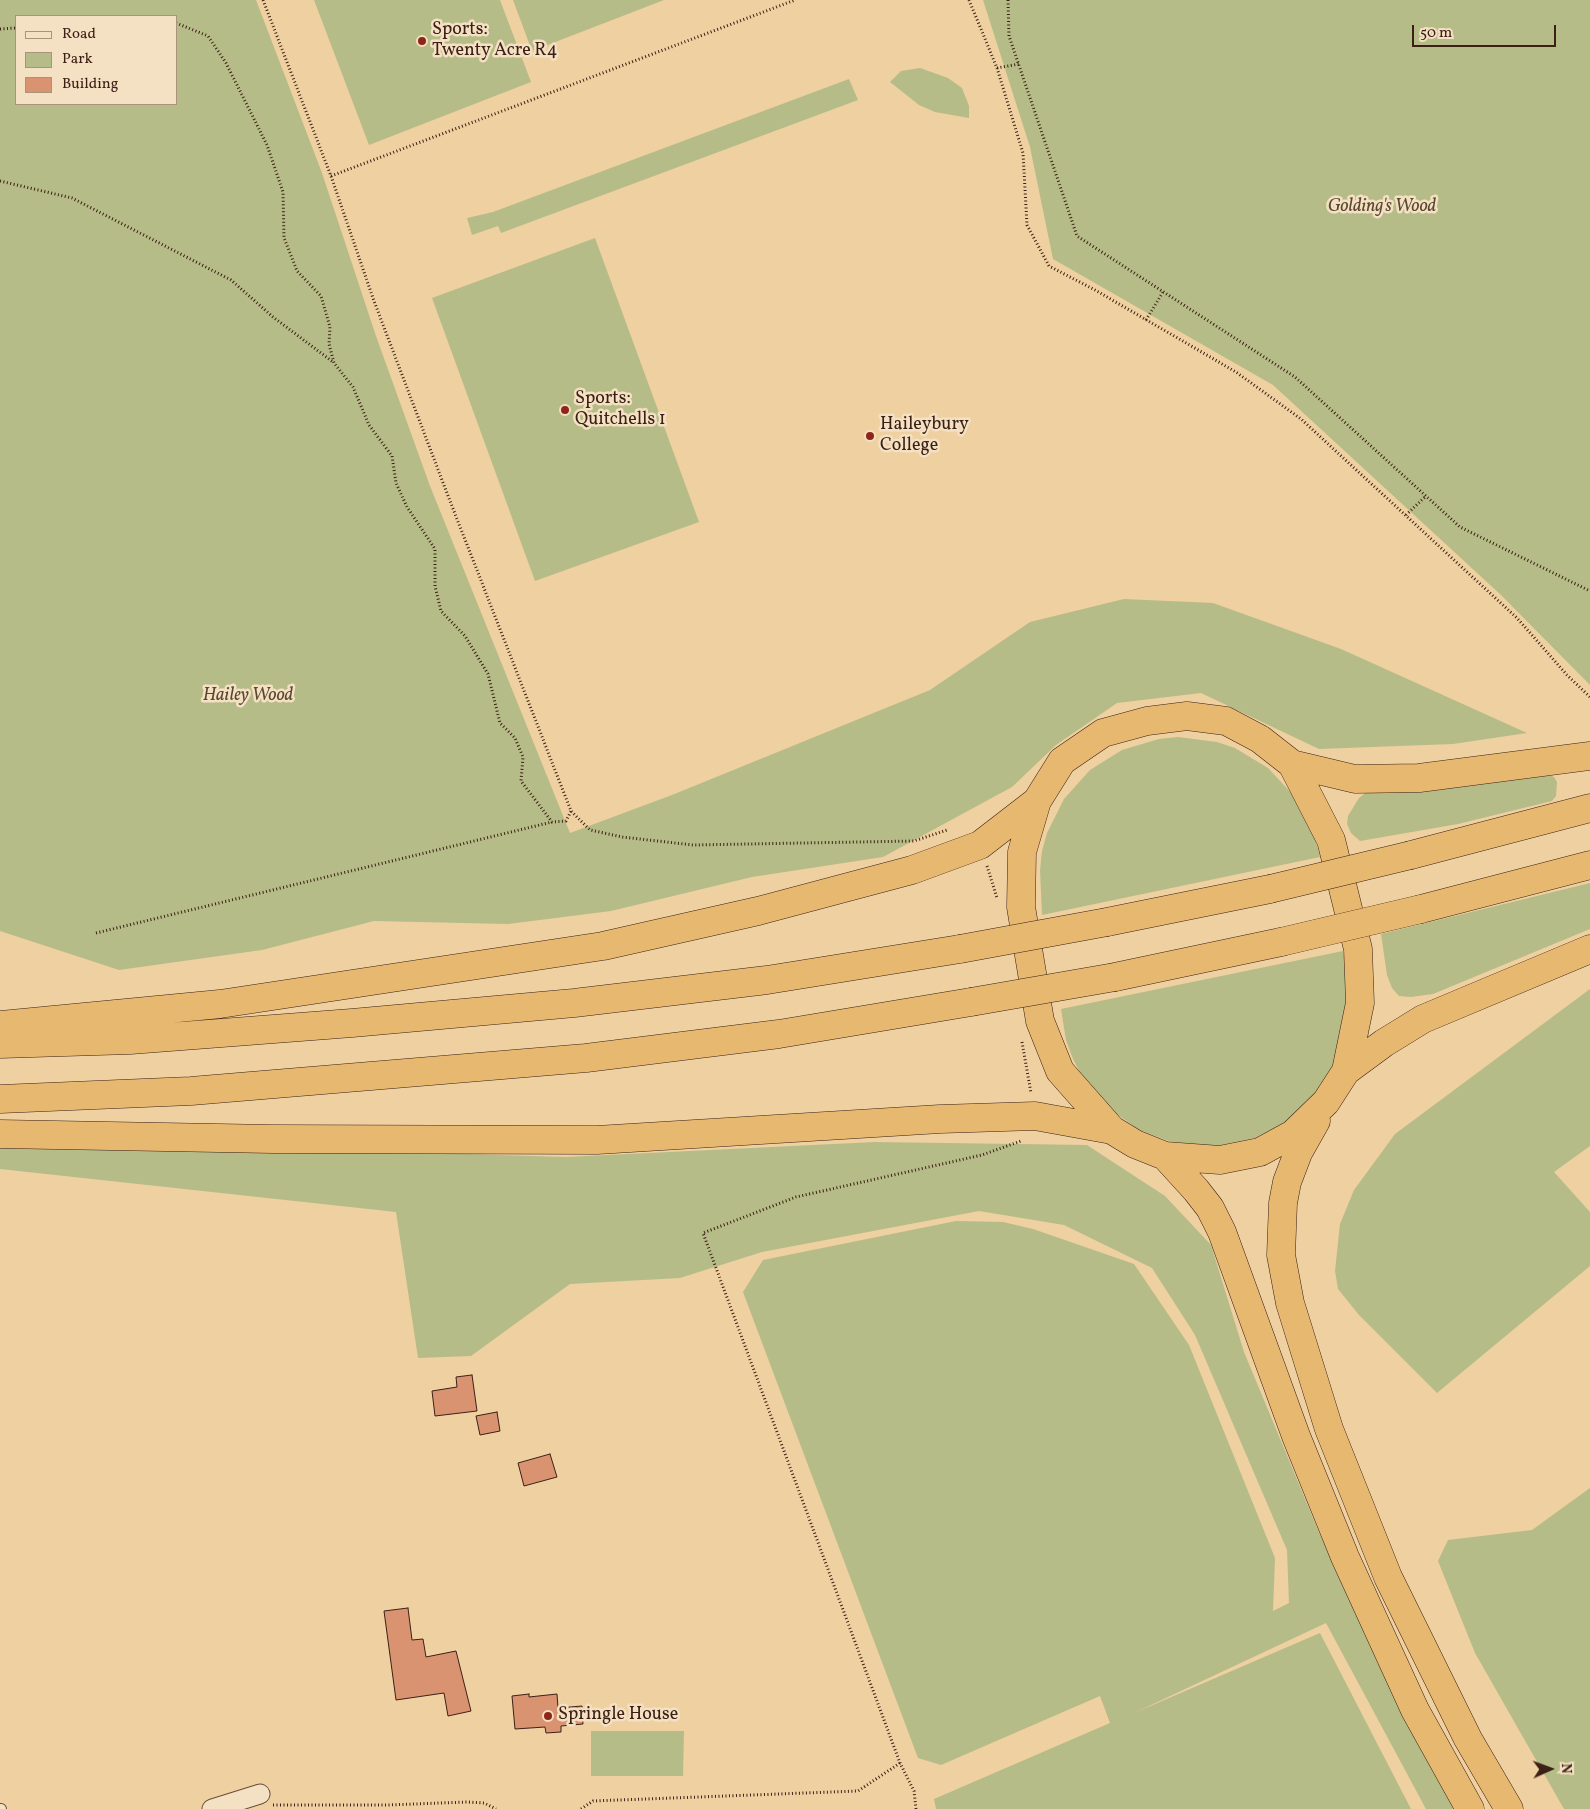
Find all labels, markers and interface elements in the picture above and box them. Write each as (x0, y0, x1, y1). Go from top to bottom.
legend (15, 15, 178, 105)
scale bar (1415, 15, 1559, 47)
place label: Sports: Twenty Acre R4 (432, 20, 557, 62)
text: 50 m (1420, 23, 1452, 44)
text: Road (62, 24, 96, 45)
marker: Sports: Twenty Acre R4 (416, 35, 428, 47)
text: Park (62, 49, 93, 70)
text: Building (62, 74, 118, 95)
park label: Golding's Wood (1328, 197, 1436, 219)
place label: Sports: Quitchells 1 (575, 389, 666, 432)
marker: Sports: Quitchells 1 (559, 404, 571, 416)
place label: Haileybury College (880, 415, 969, 458)
marker: Haileybury College (864, 430, 876, 442)
park label: Hailey Wood (203, 686, 293, 708)
place label: Springle House (558, 1705, 678, 1727)
marker: Springle House (542, 1710, 554, 1722)
north arrow (1525, 1744, 1575, 1794)
text: N (1556, 1763, 1575, 1774)

